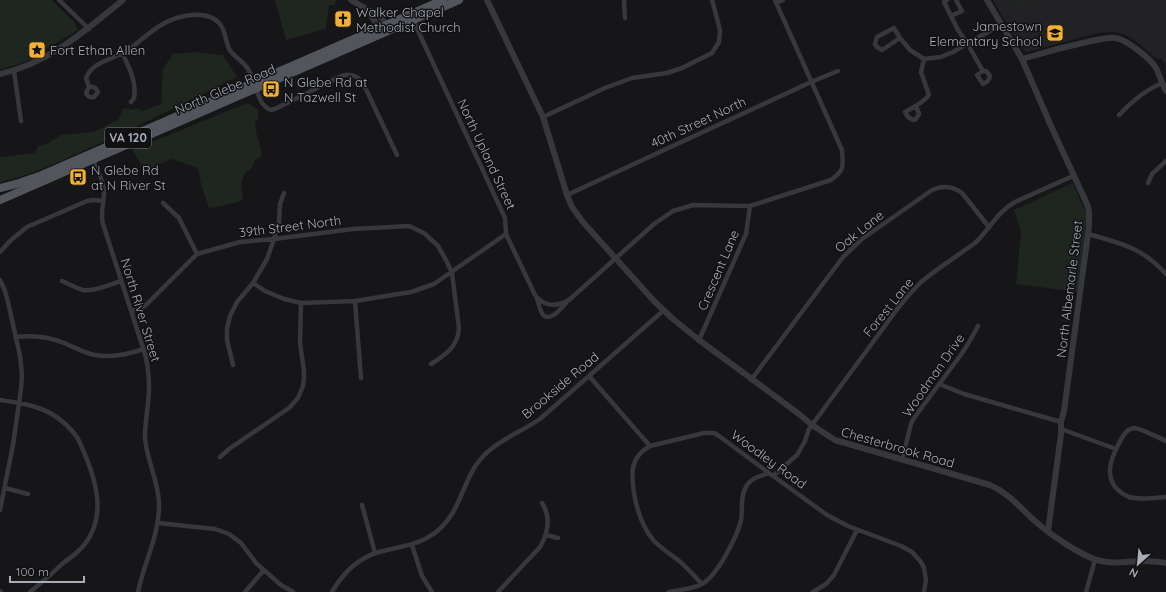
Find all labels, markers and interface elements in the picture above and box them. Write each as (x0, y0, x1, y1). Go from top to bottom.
place label: Walker Chapel Methodist Church (356, 4, 461, 35)
church icon: Walker Chapel Methodist Church (333, 9, 353, 29)
place label: Jamestown Elementary School (929, 18, 1042, 49)
school or university icon: Jamestown Elementary School (1045, 23, 1065, 43)
place icon: Fort Ethan Allen (27, 40, 47, 60)
place label: Fort Ethan Allen (50, 42, 145, 58)
street label: North Glebe Road (172, 61, 278, 117)
place label: N Glebe Rd at N Tazwell St (284, 74, 367, 105)
bus stop icon: N Glebe Rd at N Tazwell St (261, 79, 281, 99)
street label: 40th Street North (648, 93, 748, 151)
street label: North Upland Street (454, 96, 520, 212)
road number: VA 120 (105, 128, 151, 148)
place label: N Glebe Rd at N River St (91, 162, 166, 193)
bus stop icon: N Glebe Rd at N River St (68, 167, 88, 187)
street label: Oak Lane (831, 207, 887, 255)
street label: 39th Street North (238, 212, 342, 240)
street label: North Albemarle Street (1053, 219, 1085, 359)
street label: Crescent Lane (694, 227, 742, 313)
street label: North River Street (118, 256, 164, 364)
street label: Forest Lane (860, 274, 916, 340)
street label: Woodman Drive (898, 330, 968, 420)
street label: Brookside Road (518, 348, 602, 422)
street label: Chesterbrook Road (840, 423, 956, 471)
street label: Woodley Road (728, 426, 810, 492)
north arrow (1118, 544, 1158, 584)
scale bar (10, 558, 84, 584)
text: 100 m (16, 564, 49, 579)
text: N (1127, 565, 1140, 581)

